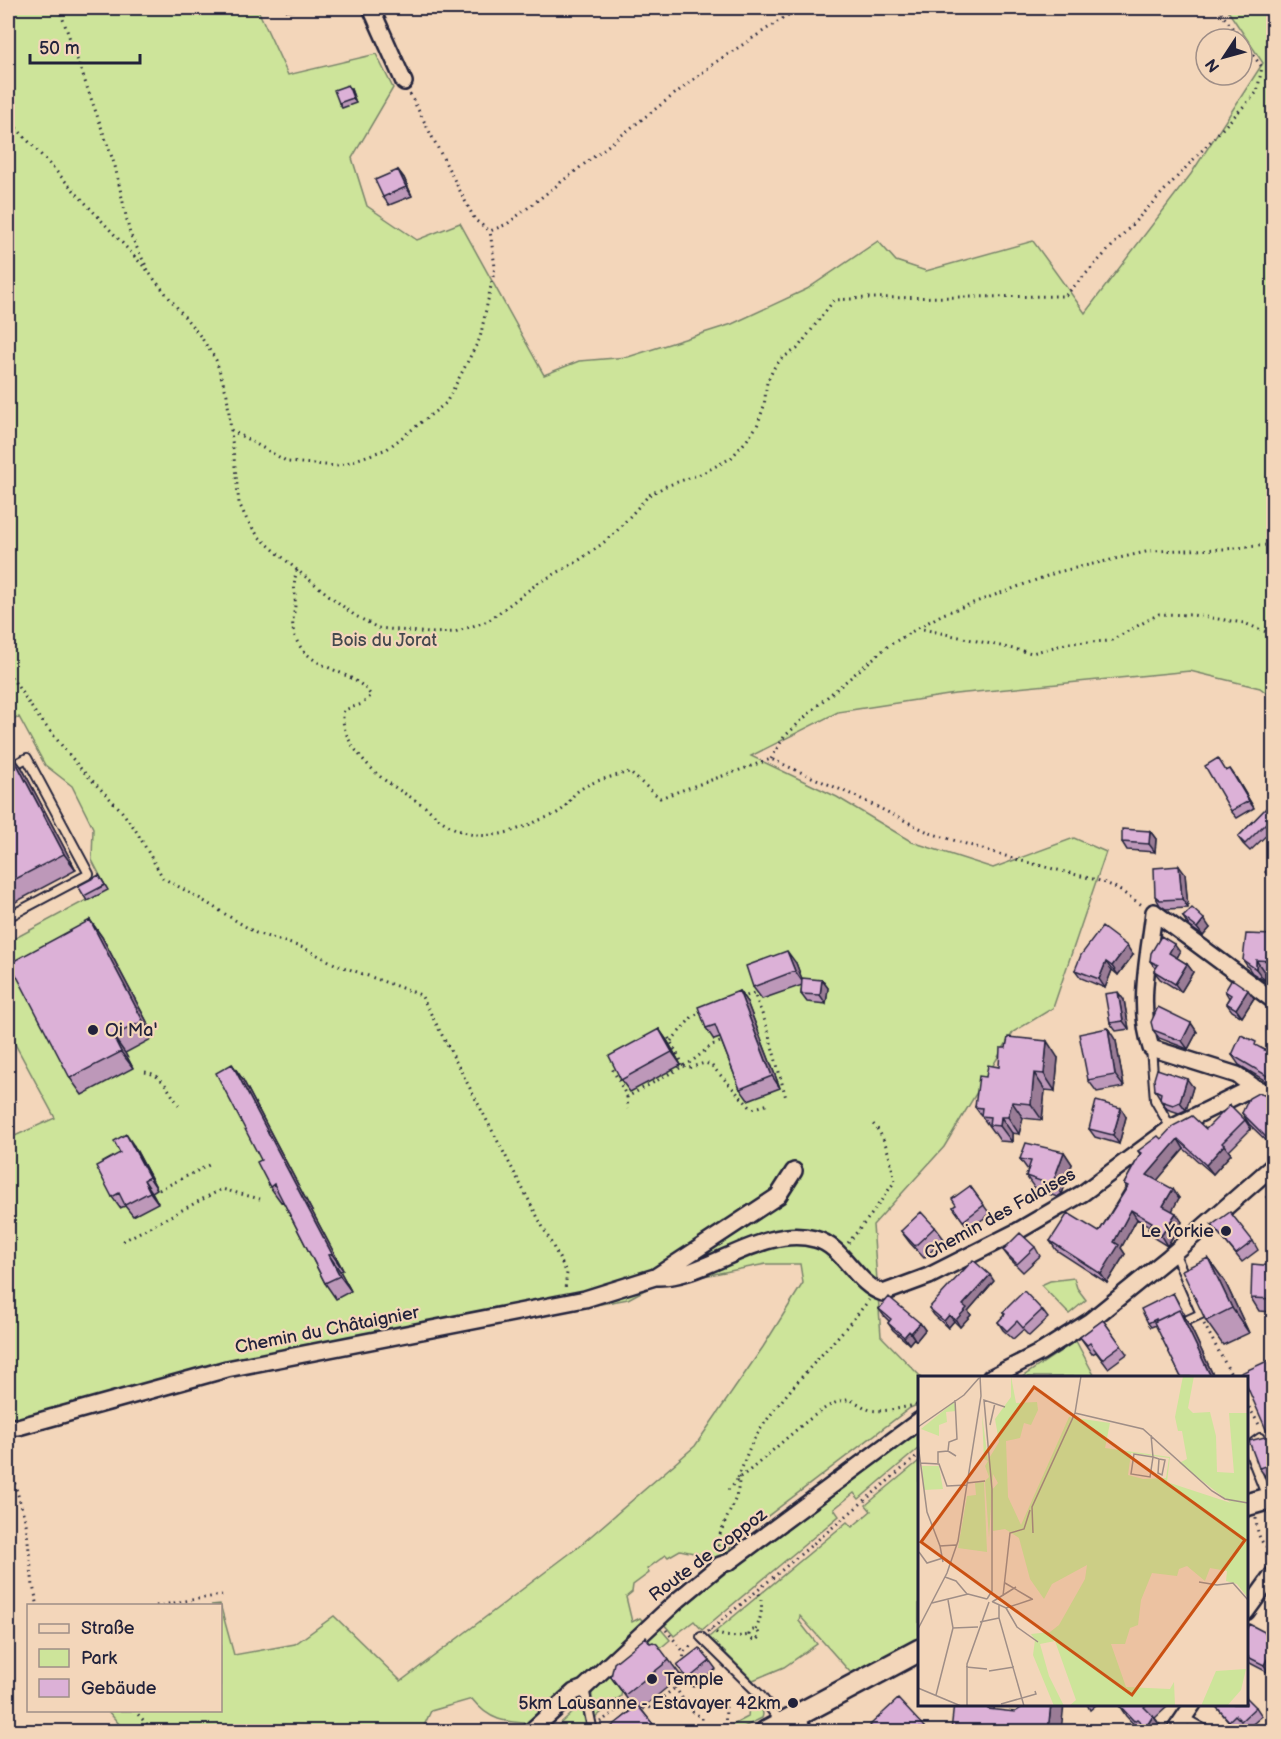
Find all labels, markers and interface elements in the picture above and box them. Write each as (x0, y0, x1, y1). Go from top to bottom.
scale bar (30, 27, 140, 65)
north arrow (1194, 27, 1254, 87)
text: 50 m (39, 38, 80, 59)
text: N (1202, 54, 1224, 75)
park label: Bois du Jorat (331, 630, 437, 651)
place label: Oi Ma' (105, 1020, 158, 1041)
marker: Oi Ma' (86, 1023, 100, 1037)
street label: Chemin des Falaises (921, 1164, 1079, 1264)
place label: Le Yorkie (1140, 1221, 1214, 1242)
marker: Le Yorkie (1219, 1224, 1233, 1238)
street label: Chemin du Châtaignier (233, 1302, 421, 1358)
inset map (918, 1376, 1248, 1706)
street label: Route de Coppoz (645, 1504, 771, 1606)
legend (27, 1604, 222, 1712)
text: Straße (81, 1618, 135, 1639)
text: Park (81, 1648, 117, 1669)
place label: Temple (664, 1669, 724, 1690)
marker: Temple (645, 1672, 659, 1686)
text: Gebäude (81, 1678, 157, 1699)
place label: 5km Lausanne - Estavayer 42km (518, 1693, 781, 1714)
marker: 5km Lausanne - Estavayer 42km (786, 1696, 800, 1710)

